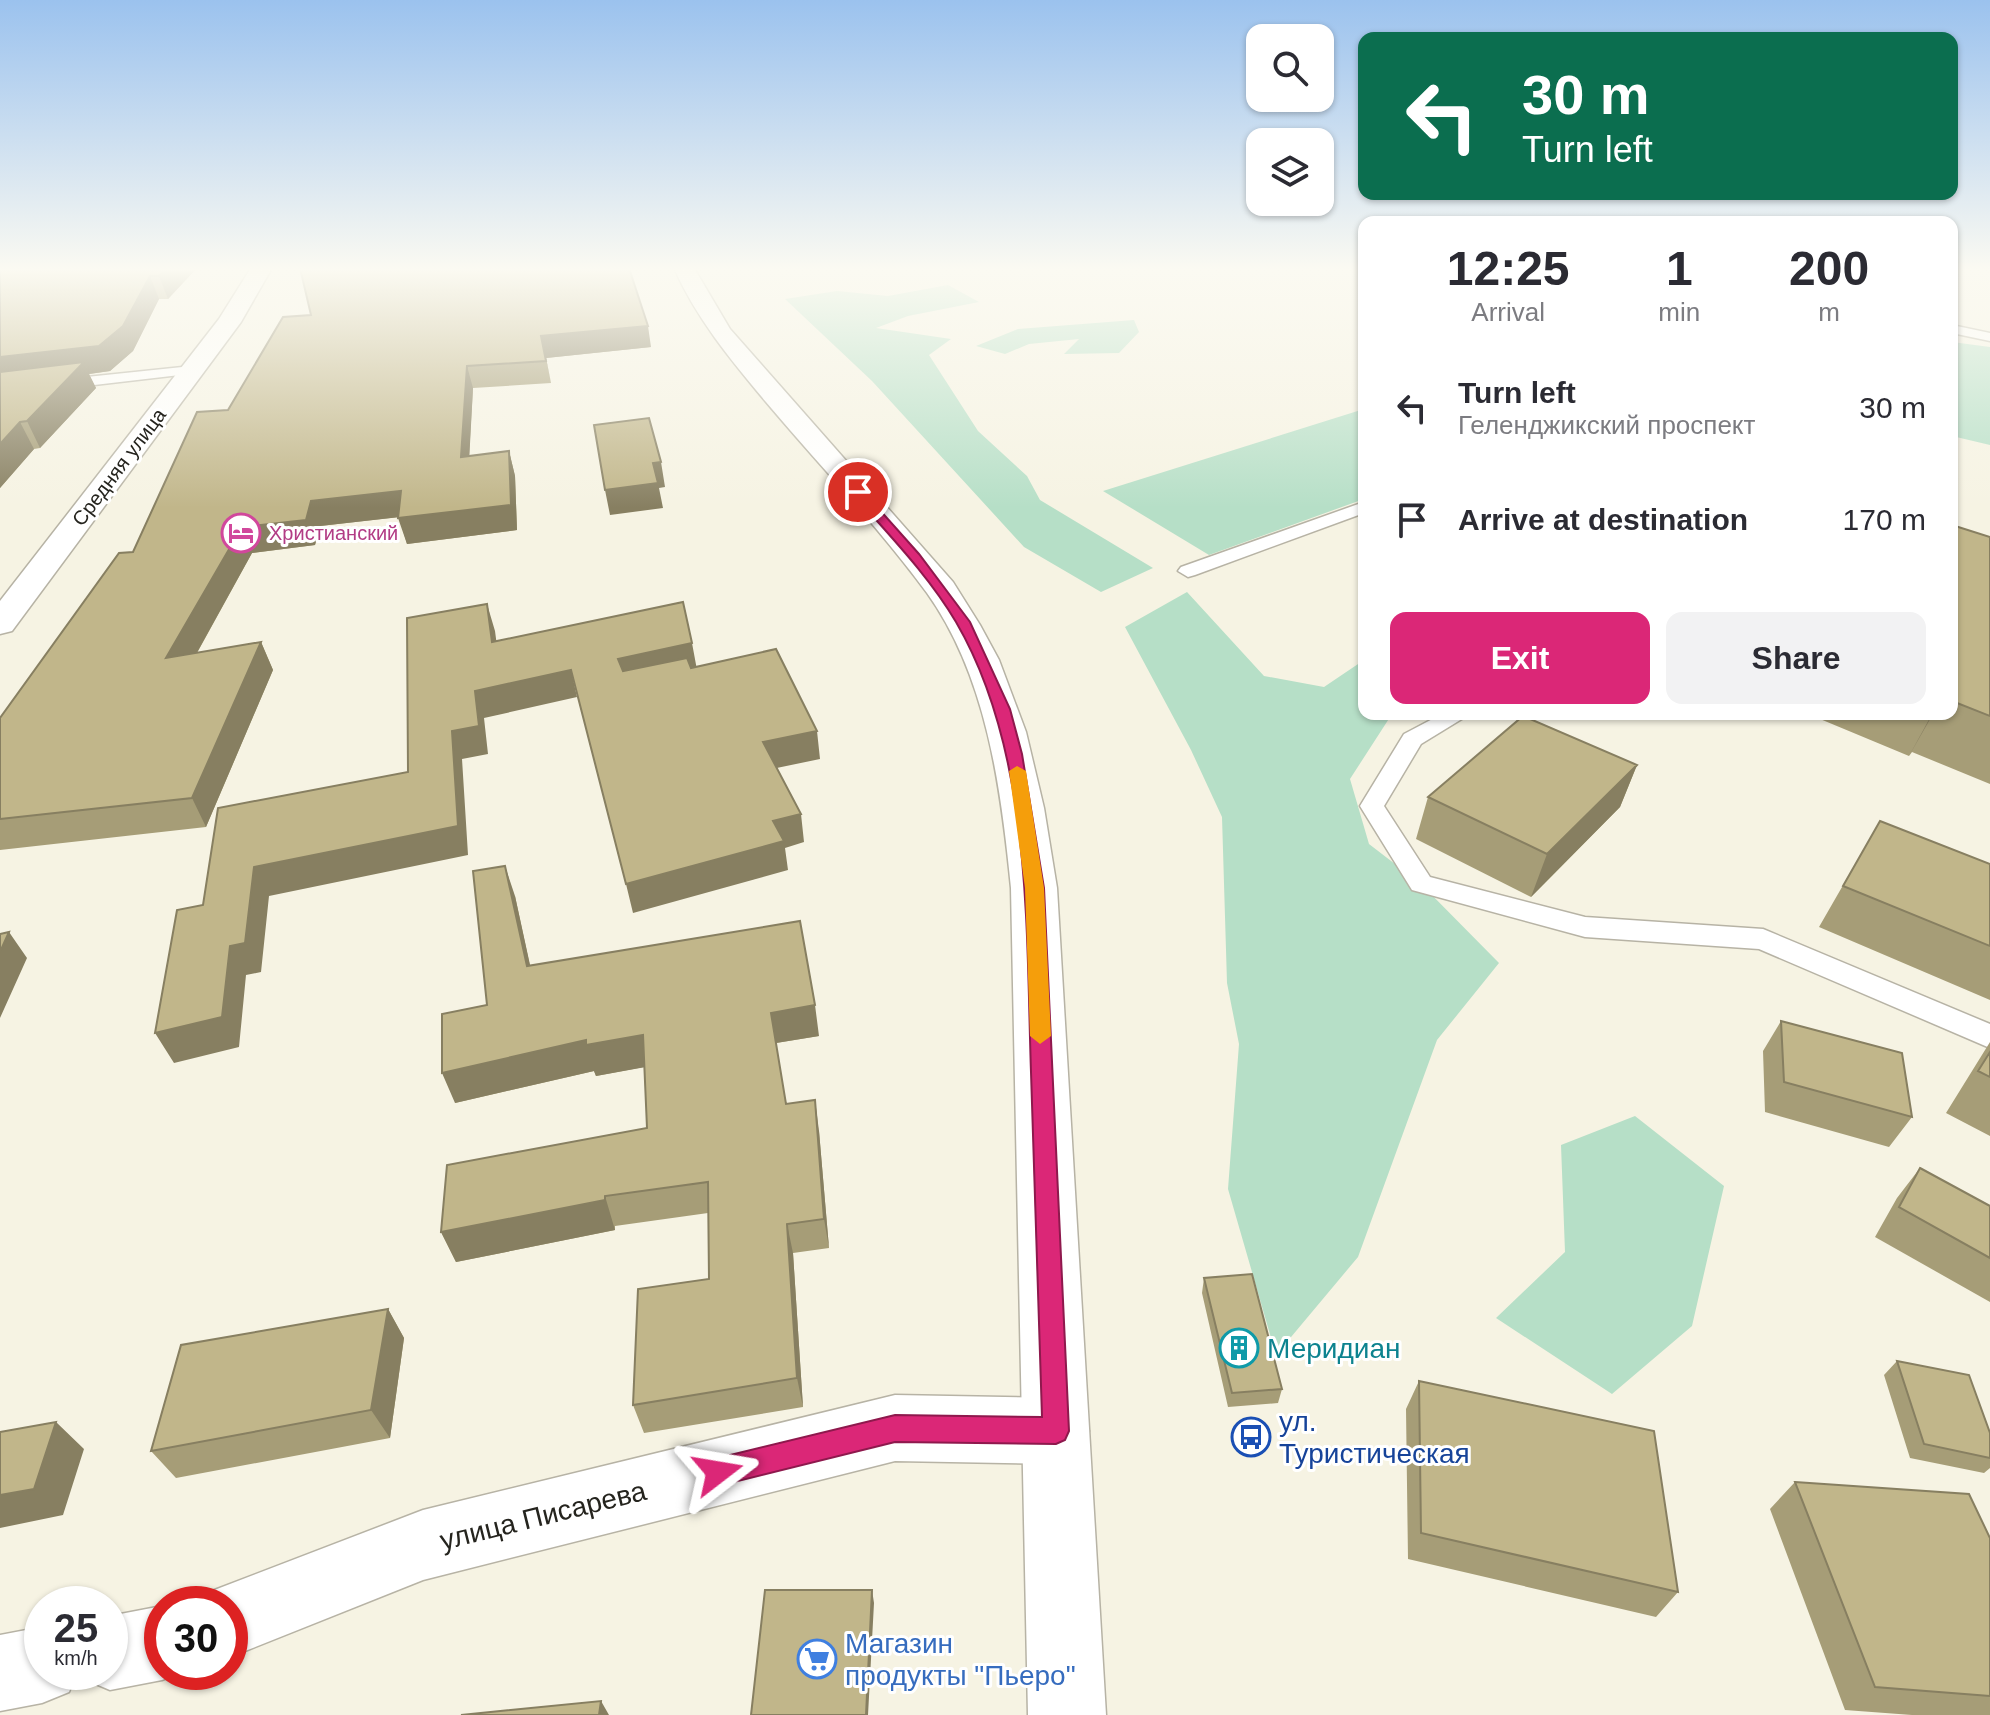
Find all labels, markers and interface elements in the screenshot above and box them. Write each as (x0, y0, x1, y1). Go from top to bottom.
map controls (1246, 24, 1334, 216)
button: search (1246, 24, 1334, 112)
text: 30 m (1522, 63, 1650, 126)
icon: left (1390, 64, 1494, 168)
button: layers (1246, 128, 1334, 216)
text: Turn left (1522, 129, 1653, 170)
text: 12:25 (1447, 242, 1570, 295)
text: 1 (1666, 242, 1693, 295)
text: 200 (1789, 242, 1869, 295)
text: Arrival (1471, 297, 1545, 327)
text: min (1658, 297, 1700, 327)
text: m (1818, 297, 1840, 327)
text: Turn left (1458, 376, 1576, 409)
icon: left (1390, 386, 1434, 430)
text: 30 m (1859, 391, 1926, 424)
street label: Средняя улица (68, 403, 171, 530)
text: Геленджикский проспект (1458, 410, 1755, 440)
pin (824, 458, 892, 526)
icon: arrive (836, 470, 880, 514)
icon: arrive (1390, 498, 1434, 542)
text: Arrive at destination (1458, 503, 1748, 536)
text: 170 m (1843, 503, 1926, 536)
hotel icon: Христианский (220, 512, 262, 554)
place label: Христианский (269, 522, 398, 544)
button: Exit (1390, 612, 1650, 704)
button: Share (1666, 612, 1926, 704)
building icon: Меридиан (1218, 1327, 1260, 1369)
place label: Меридиан (1267, 1333, 1400, 1364)
place label: ул. Туристическая (1279, 1406, 1470, 1469)
bus stop icon: ул. Туристическая (1230, 1416, 1272, 1458)
position arrow (676, 1430, 760, 1514)
street label: улица Писарева (437, 1475, 650, 1556)
speed limit sign: 30 (144, 1586, 248, 1690)
text: 25 (54, 1606, 98, 1650)
place label: Магазин продукты "Пьеро" (845, 1628, 1076, 1691)
supermarket icon: Магазин продукты "Пьеро" (796, 1638, 838, 1680)
text: km/h (54, 1647, 98, 1669)

